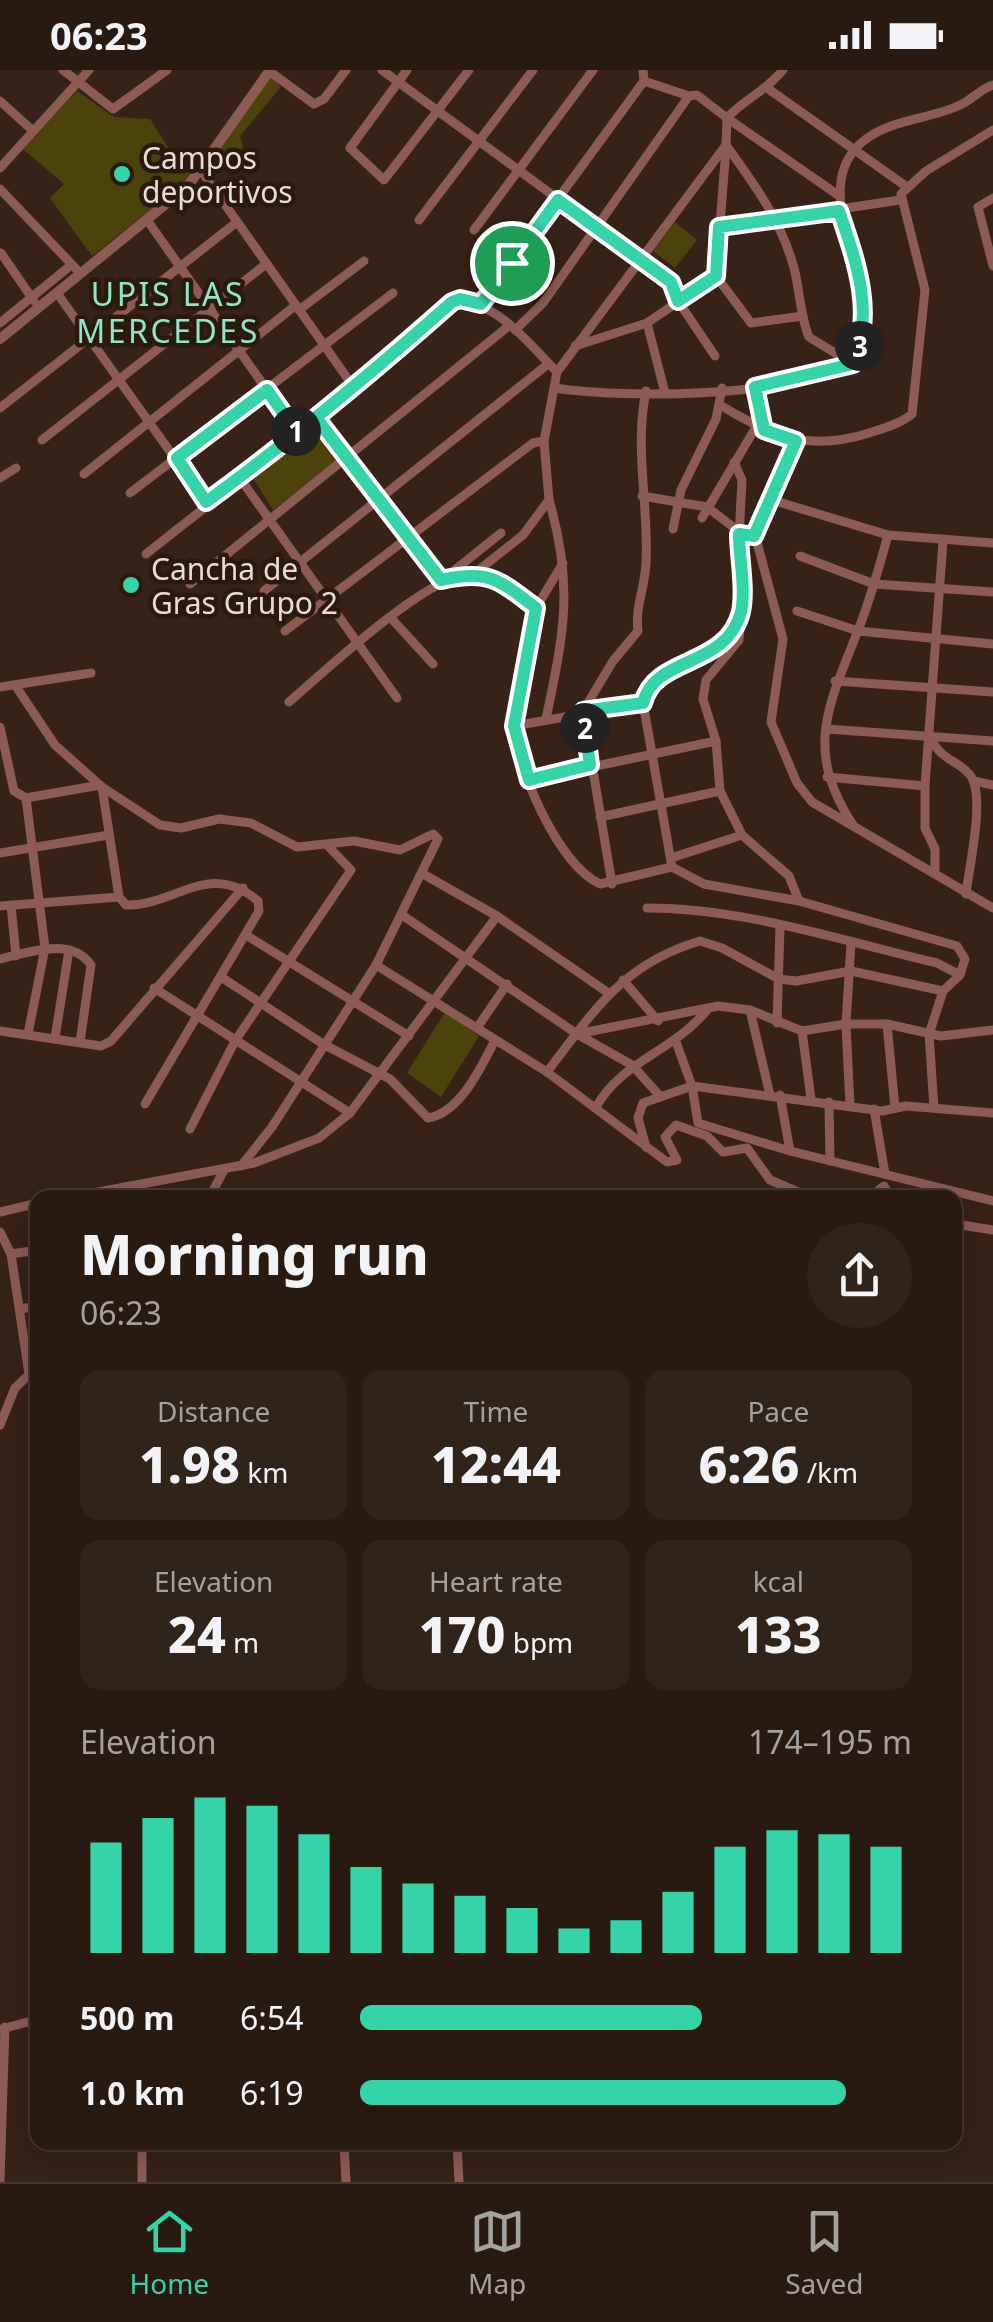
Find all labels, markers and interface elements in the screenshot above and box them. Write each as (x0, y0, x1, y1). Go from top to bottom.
text: 06:23 (50, 9, 148, 61)
place label: Campos deportivos (142, 137, 293, 212)
marker: Campos deportivos (111, 163, 133, 185)
pin (470, 221, 555, 306)
icon: arrive (485, 236, 540, 291)
district label: UPIS LAS MERCEDES (76, 272, 260, 352)
pin: 3 (835, 321, 885, 371)
text: 3 (852, 327, 868, 365)
pin: 1 (271, 406, 321, 456)
text: 1 (288, 412, 304, 450)
place label: Cancha de Gras Grupo 2 (151, 548, 338, 623)
marker: Cancha de Gras Grupo 2 (120, 574, 142, 596)
pin: 2 (560, 703, 610, 753)
text: 2 (577, 709, 593, 747)
text: Morning run (80, 1216, 429, 1291)
button: share (807, 1223, 912, 1328)
text: 06:23 (80, 1291, 162, 1334)
text: Distance (157, 1392, 270, 1430)
text: Time (464, 1392, 528, 1430)
text: Pace (747, 1392, 809, 1430)
text: 1.98 (139, 1430, 240, 1498)
text: 12:44 (431, 1430, 561, 1498)
text: 6:26 (698, 1430, 799, 1498)
text: km (240, 1453, 288, 1491)
text: /km (799, 1453, 858, 1491)
text: Elevation (154, 1562, 273, 1600)
text: Heart rate (429, 1562, 563, 1600)
text: kcal (753, 1562, 804, 1600)
text: 24 (168, 1600, 226, 1668)
text: 170 (419, 1600, 505, 1668)
text: 133 (735, 1600, 822, 1668)
text: m (226, 1623, 259, 1661)
text: bpm (505, 1623, 573, 1661)
text: Elevation (80, 1720, 217, 1763)
text: 174–195 m (748, 1720, 912, 1763)
text: 500 m (80, 1996, 174, 2039)
text: 6:54 (240, 1996, 304, 2039)
text: 1.0 km (80, 2071, 185, 2114)
text: 6:19 (240, 2071, 304, 2114)
tab: Home (129, 2204, 209, 2302)
tab: Map (468, 2204, 526, 2302)
tab: Saved (785, 2204, 864, 2302)

